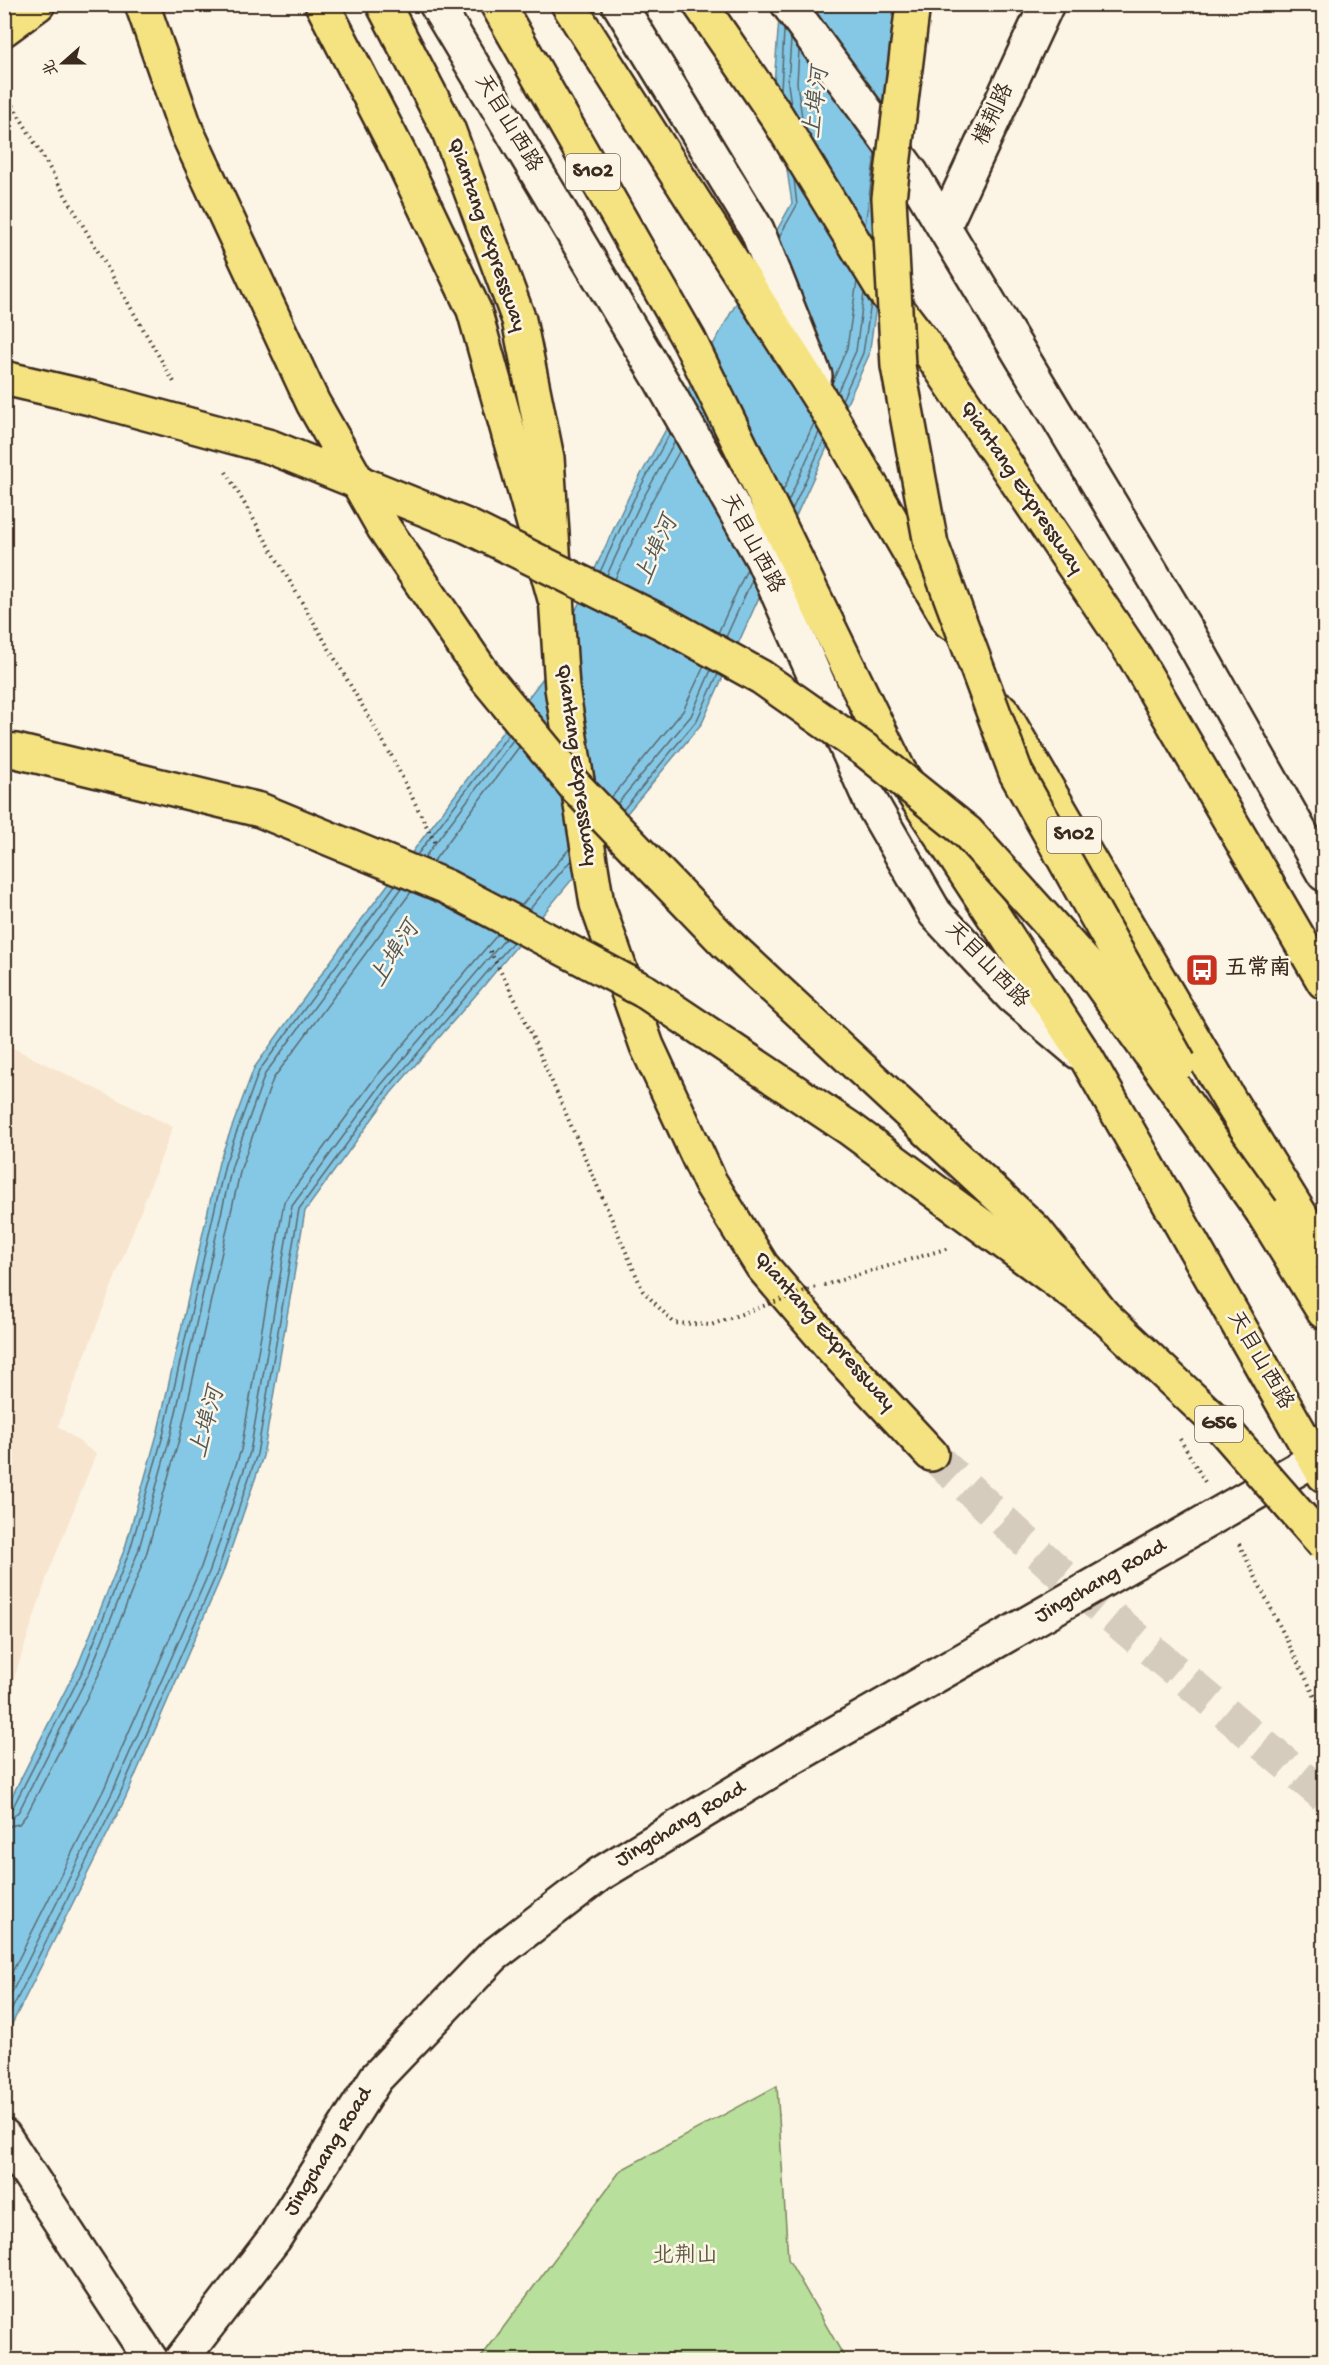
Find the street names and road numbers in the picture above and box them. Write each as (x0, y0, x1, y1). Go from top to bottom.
street label: 天目山西路 (468, 69, 548, 178)
street label: 横荆路 (967, 79, 1021, 150)
street label: Qiantang Expressway (441, 135, 531, 335)
road number: S102 (566, 154, 620, 190)
street label: Qiantang Expressway (953, 397, 1089, 580)
street label: 天目山西路 (714, 488, 790, 599)
street label: Qiantang Expressway (549, 663, 603, 868)
road number: S102 (1047, 817, 1101, 853)
street label: 天目山西路 (938, 916, 1035, 1015)
street label: Qiantang Expressway (748, 1247, 901, 1417)
street label: 天目山西路 (1220, 1306, 1299, 1415)
road number: G56 (1195, 1406, 1243, 1442)
street label: Jingchang Road (1031, 1533, 1173, 1630)
street label: Jingchang Road (611, 1775, 753, 1874)
street label: Jingchang Road (279, 2081, 380, 2221)

